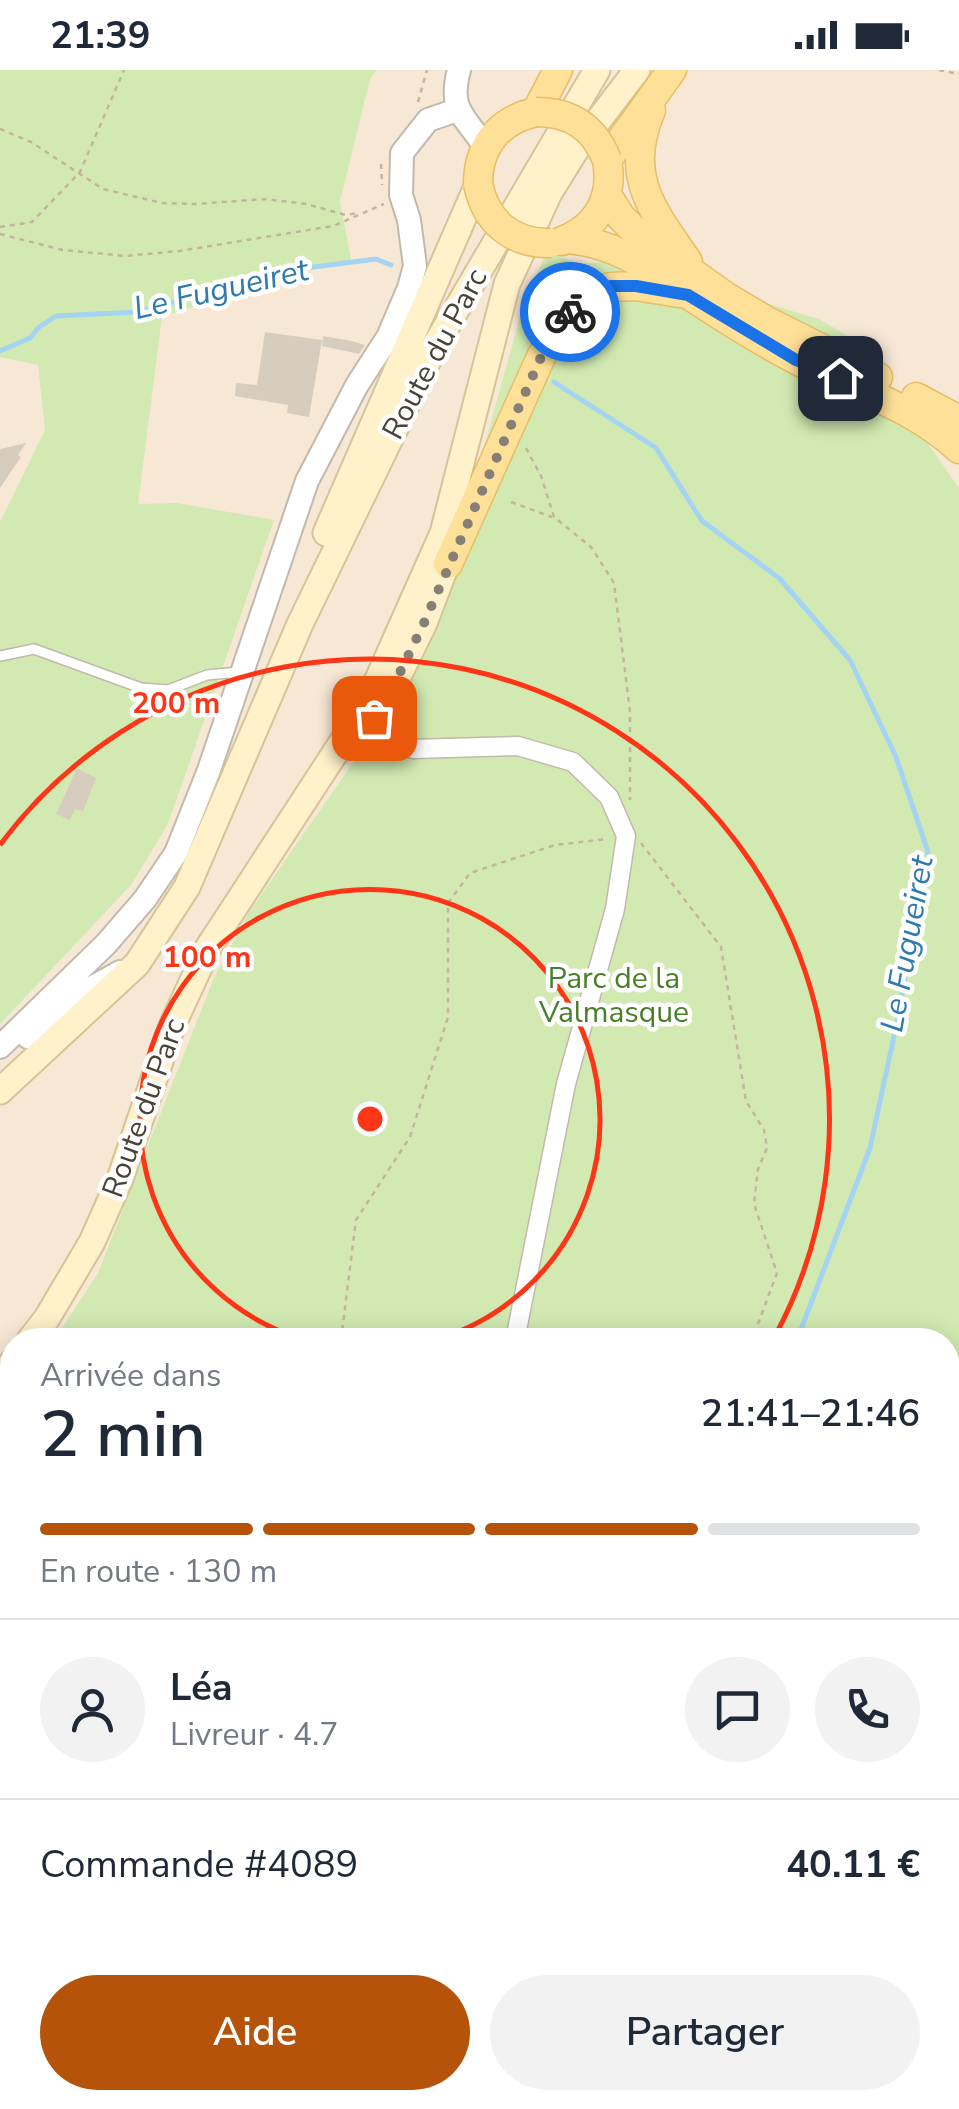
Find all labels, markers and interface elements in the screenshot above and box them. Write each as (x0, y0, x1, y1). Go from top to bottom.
text: 21:39 (50, 10, 151, 61)
water label: Le Fugueiret (129, 248, 313, 330)
street label: Route du Parc (373, 261, 497, 447)
courier (520, 262, 620, 362)
icon: bike (543, 285, 598, 340)
pin (798, 336, 883, 421)
icon: home (813, 351, 868, 406)
pin (332, 676, 417, 761)
text: 200 m (132, 683, 220, 724)
icon: bag (347, 691, 402, 746)
water label: Le Fugueiret (870, 852, 944, 1035)
text: 100 m (163, 937, 251, 978)
park label: Parc de la Valmasque (538, 958, 689, 1033)
street label: Route du Parc (93, 1013, 195, 1203)
centre of rings (352, 1101, 388, 1137)
text: Arrivée dans (40, 1354, 221, 1397)
text: 21:41–21:46 (701, 1388, 920, 1439)
text: 2 min (40, 1390, 206, 1479)
text: En route · 130 m (40, 1550, 277, 1593)
button: person (40, 1657, 145, 1762)
button: chat (685, 1657, 790, 1762)
button: phone (815, 1657, 920, 1762)
text: Léa (170, 1662, 233, 1713)
text: Livreur · 4.7 (170, 1713, 338, 1756)
text: Commande #4089 (40, 1839, 358, 1890)
text: 40.11 € (786, 1839, 920, 1890)
button: Aide (40, 1975, 470, 2090)
button: Partager (490, 1975, 920, 2090)

